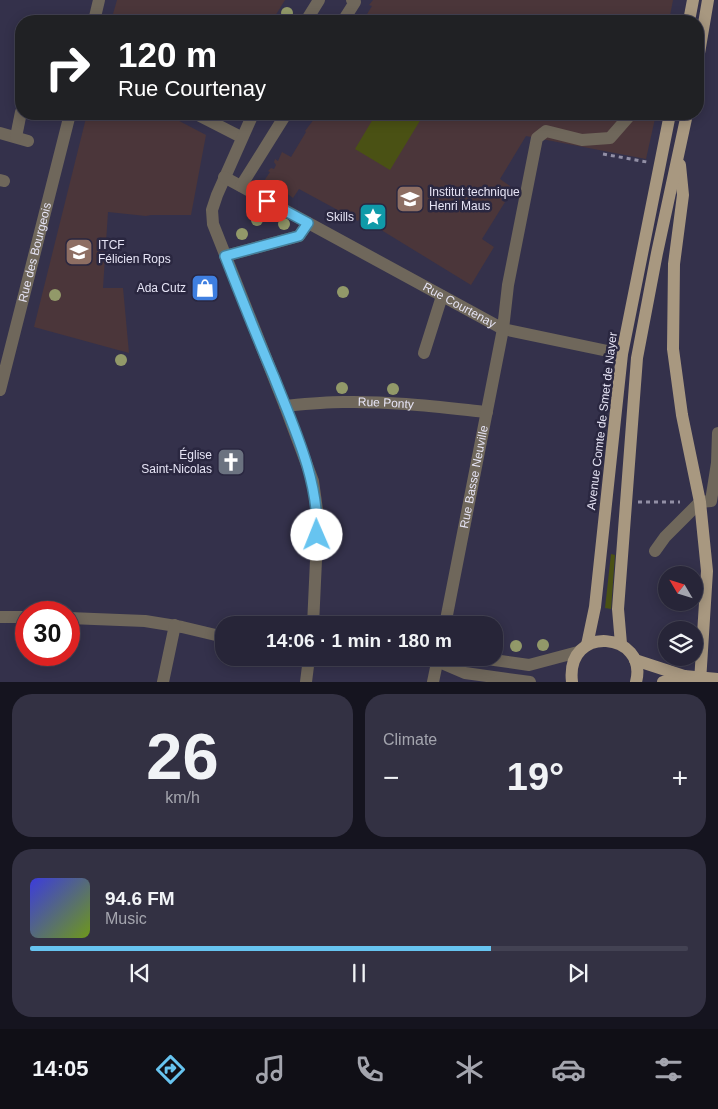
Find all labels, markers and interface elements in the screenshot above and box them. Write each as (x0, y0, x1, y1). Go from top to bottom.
icon: right (35, 35, 100, 100)
text: 120 m (118, 35, 217, 74)
text: Rue Courtenay (118, 76, 266, 101)
pin (246, 180, 288, 222)
school or university icon: Institut technique Henri Maus (395, 184, 425, 214)
place label: Institut technique Henri Maus (429, 185, 520, 213)
icon: arrive (253, 187, 281, 215)
street label: Rue des Bourgeois (16, 201, 54, 304)
place icon: Skills (358, 202, 388, 232)
place label: Skills (326, 210, 354, 224)
school or university icon: ITCF Félicien Rops (64, 237, 94, 267)
place label: ITCF Félicien Rops (98, 238, 171, 266)
shop icon: Ada Cutz (190, 273, 220, 303)
street label: Rue Courtenay (420, 280, 498, 331)
place label: Ada Cutz (137, 281, 186, 295)
street label: Avenue Comte de Smet de Nayer (584, 331, 620, 511)
street label: Rue Ponty (358, 395, 414, 412)
street label: Rue Basse Neuville (457, 424, 491, 530)
place label: Église Saint-Nicolas (141, 447, 212, 476)
church icon: Église Saint-Nicolas (216, 447, 246, 477)
position arrow (290, 508, 342, 560)
north arrow (658, 566, 702, 611)
map controls (658, 566, 703, 666)
speed limit sign: 30 (15, 601, 80, 666)
button: layers (658, 621, 703, 666)
text: 14:06 · 1 min · 180 m (266, 630, 452, 651)
text: 26 (146, 720, 219, 793)
text: Climate (383, 731, 437, 748)
text: 19° (507, 756, 564, 798)
text: − (383, 762, 399, 793)
text: + (672, 762, 688, 793)
text: km/h (165, 789, 200, 806)
text: 94.6 FM (105, 888, 175, 909)
text: Music (105, 910, 147, 927)
icon: previous (126, 959, 154, 987)
icon: pause (345, 959, 373, 987)
icon: next (564, 959, 592, 987)
icon: directions (153, 1052, 188, 1087)
icon: music (253, 1052, 288, 1087)
icon: phone (352, 1052, 387, 1087)
icon: climate (452, 1052, 487, 1087)
icon: car (551, 1052, 586, 1087)
icon: filters (651, 1052, 686, 1087)
text: 14:05 (32, 1056, 89, 1081)

